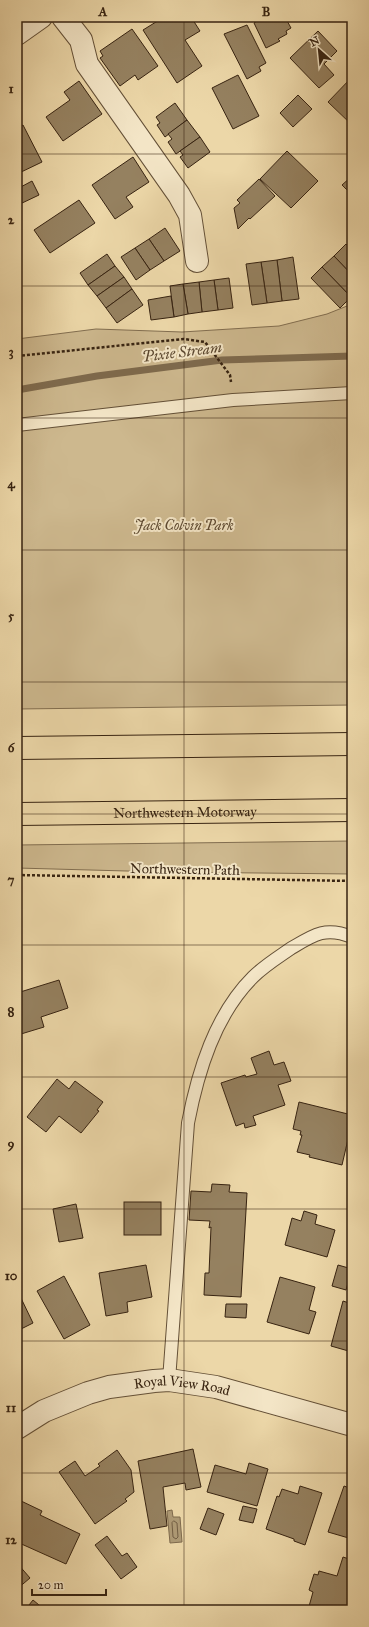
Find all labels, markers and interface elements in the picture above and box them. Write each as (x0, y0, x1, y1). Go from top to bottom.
text: A (98, 4, 108, 20)
text: B (262, 4, 271, 20)
north arrow (299, 30, 339, 70)
text: N (308, 33, 322, 49)
text: 1 (8, 81, 14, 97)
text: 2 (8, 212, 15, 228)
water label: Pixie Stream (141, 338, 223, 366)
text: 3 (8, 344, 14, 360)
text: 4 (7, 476, 15, 492)
park label: Jack Colvin Park (133, 517, 234, 534)
text: 5 (8, 608, 15, 624)
text: 6 (8, 740, 16, 756)
street label: Northwestern Motorway (113, 803, 257, 822)
street label: Northwestern Path (130, 860, 240, 879)
text: 7 (8, 872, 15, 888)
text: 8 (8, 1004, 15, 1020)
text: 9 (8, 1136, 15, 1152)
text: 10 (5, 1268, 18, 1284)
street label: Royal View Road (133, 1372, 232, 1400)
text: 11 (6, 1400, 16, 1416)
text: 12 (5, 1532, 17, 1548)
scale bar (32, 1571, 106, 1597)
text: 20 m (38, 1578, 64, 1592)

